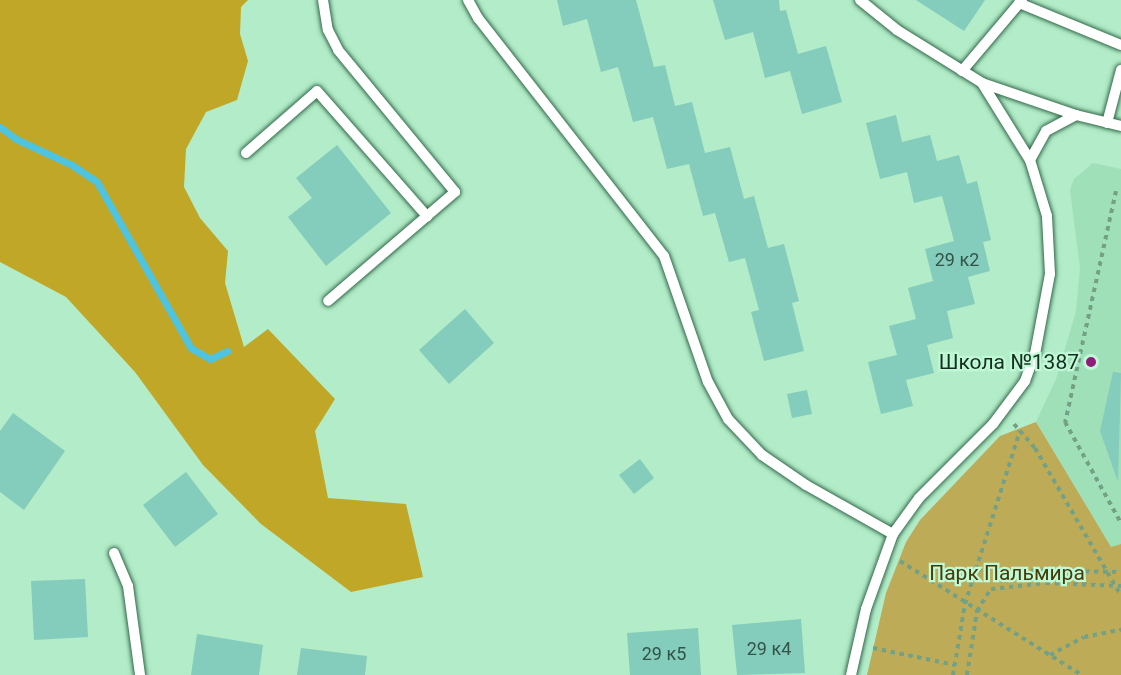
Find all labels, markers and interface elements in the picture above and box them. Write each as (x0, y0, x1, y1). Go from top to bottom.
house number: 29 к2 (935, 249, 979, 271)
place label: Школа №1387 (939, 349, 1079, 375)
marker: Школа №1387 (1084, 355, 1098, 369)
park label: Парк Пальмира (929, 560, 1085, 586)
house number: 29 к4 (747, 638, 791, 660)
house number: 29 к5 (642, 643, 686, 665)

